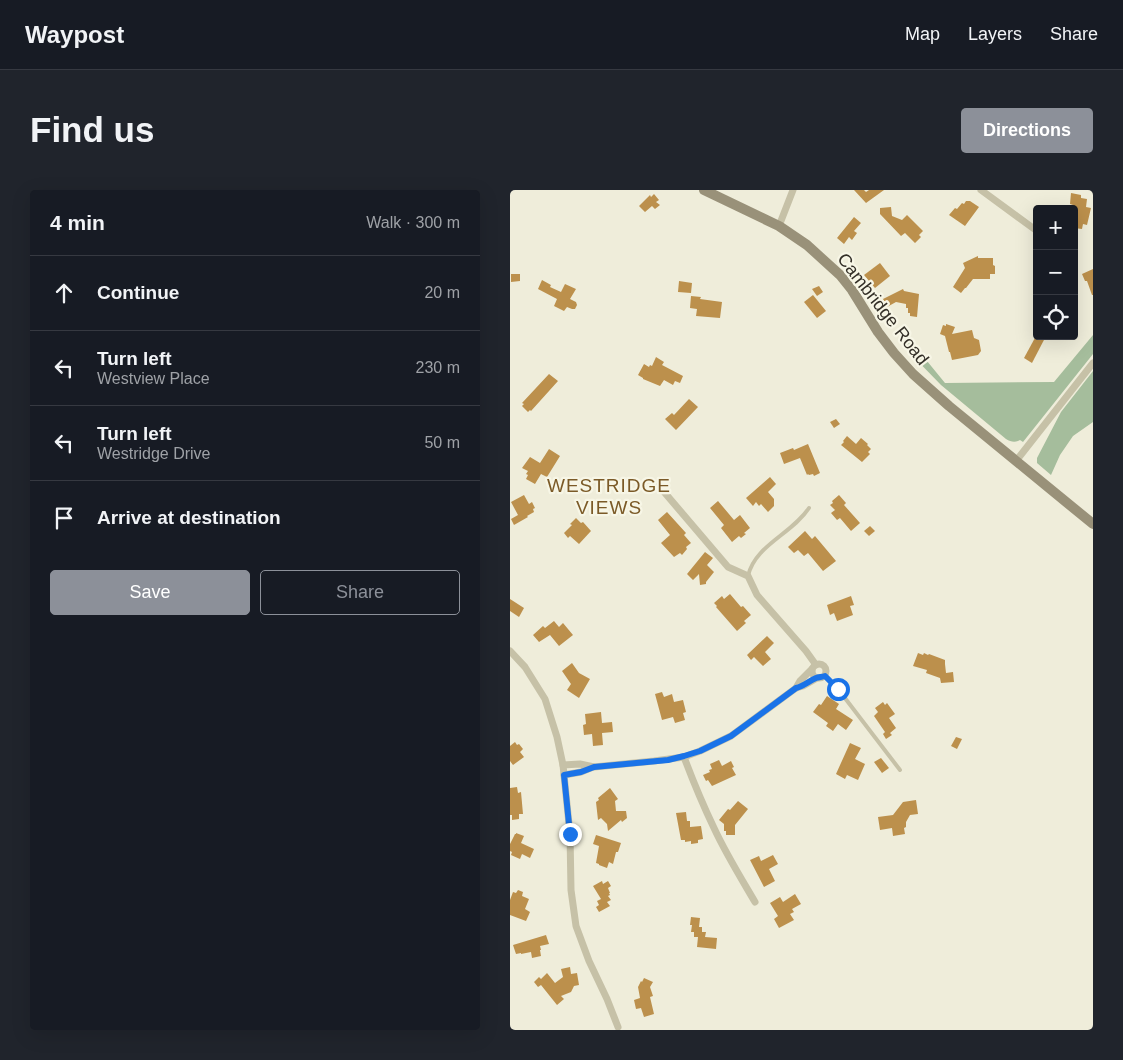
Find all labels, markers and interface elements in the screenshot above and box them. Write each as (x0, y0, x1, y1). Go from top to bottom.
text: Waypost (25, 21, 124, 48)
text: Map (905, 24, 940, 44)
text: Layers (968, 24, 1022, 44)
text: Share (1050, 24, 1098, 44)
button: Directions (961, 108, 1093, 153)
text: Find us (30, 110, 154, 149)
map controls (1033, 205, 1078, 340)
button: + (1033, 205, 1078, 250)
text: 4 min (50, 211, 105, 234)
text: Walk · 300 m (366, 214, 460, 231)
street label: Cambridge Road (833, 249, 933, 369)
button: − (1033, 250, 1078, 295)
icon: ahead (50, 279, 78, 307)
text: Continue (97, 282, 179, 303)
text: 20 m (424, 284, 460, 301)
button: locate (1033, 295, 1078, 340)
text: Turn left (97, 348, 172, 369)
icon: left (50, 354, 78, 382)
text: 230 m (416, 359, 460, 376)
text: Westview Place (97, 370, 210, 387)
text: Turn left (97, 423, 172, 444)
icon: left (50, 429, 78, 457)
text: 50 m (424, 434, 460, 451)
text: Westridge Drive (97, 445, 211, 462)
district label: WESTRIDGE VIEWS (547, 475, 671, 518)
icon: arrive (50, 504, 78, 532)
text: Arrive at destination (97, 507, 281, 528)
button: Save (50, 570, 250, 615)
button: Share (260, 570, 460, 615)
route start (827, 678, 850, 701)
route end (559, 823, 582, 846)

